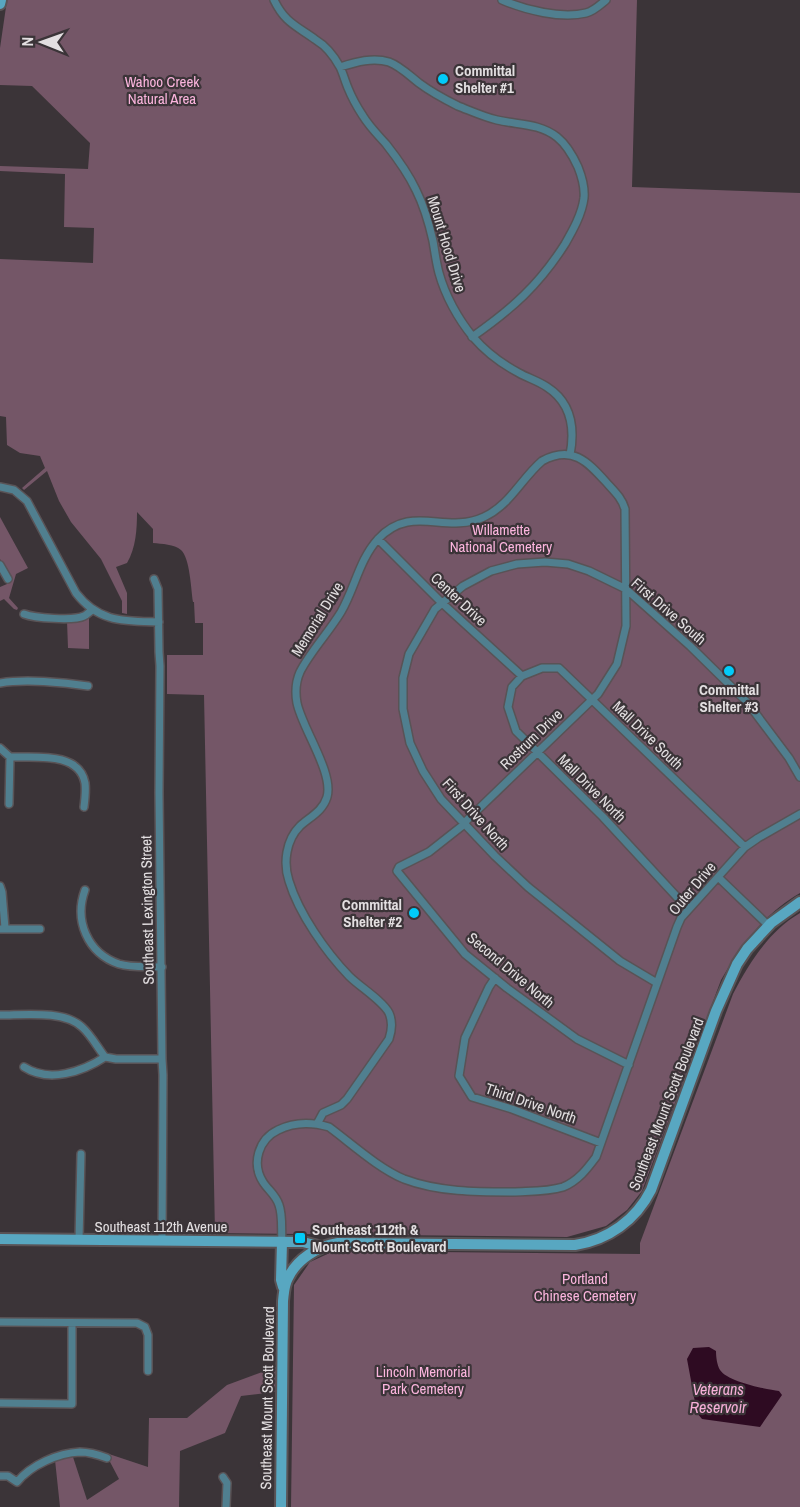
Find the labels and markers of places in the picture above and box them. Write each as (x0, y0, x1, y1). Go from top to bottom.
place label: Committal Shelter #1 (455, 60, 515, 98)
marker: Committal Shelter #1 (436, 72, 450, 86)
marker: Committal Shelter #3 (722, 664, 736, 678)
place label: Committal Shelter #3 (699, 679, 759, 717)
place label: Committal Shelter #2 (342, 894, 402, 932)
marker: Committal Shelter #2 (407, 906, 421, 920)
place label: Southeast 112th & Mount Scott Boulevard (312, 1219, 447, 1257)
marker: Southeast 112th & Mount Scott Boulevard (293, 1231, 307, 1245)

